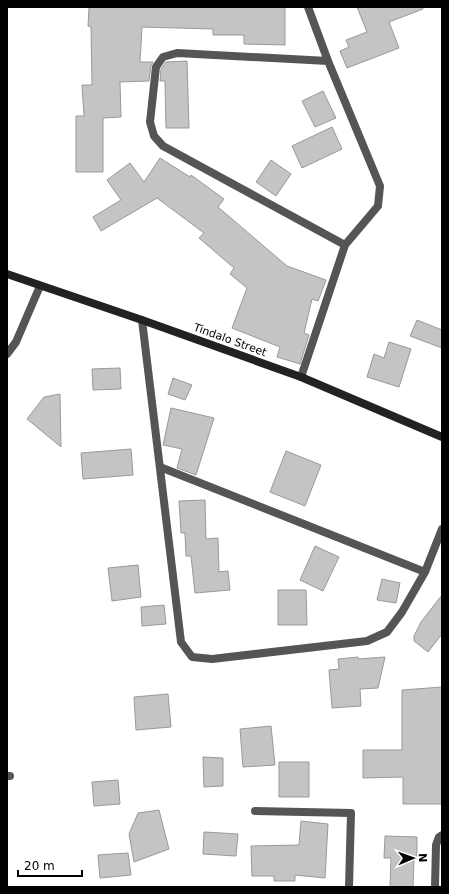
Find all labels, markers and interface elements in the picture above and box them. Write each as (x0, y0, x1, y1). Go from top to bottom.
street label: Tindalo Street (191, 320, 269, 359)
north arrow (393, 838, 433, 878)
scale bar (18, 852, 82, 878)
text: N (416, 853, 429, 863)
text: 20 m (24, 859, 55, 873)

